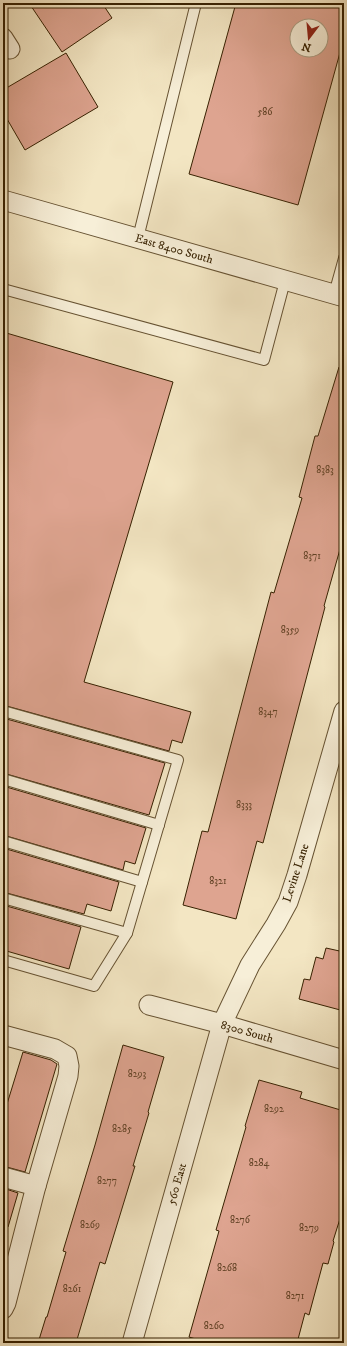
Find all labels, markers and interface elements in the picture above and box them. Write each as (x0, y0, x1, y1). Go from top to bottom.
north arrow (289, 18, 329, 58)
text: N (300, 39, 313, 55)
house number: 586 (257, 106, 273, 118)
street label: East 8400 South (133, 231, 215, 267)
house number: 8383 (316, 464, 334, 476)
house number: 8371 (303, 550, 321, 562)
house number: 8359 (281, 624, 299, 636)
house number: 8347 (258, 706, 278, 718)
house number: 8333 (236, 799, 252, 811)
street label: Levine Lane (279, 842, 313, 904)
house number: 8321 (209, 875, 227, 887)
street label: 8300 South (219, 1017, 276, 1047)
house number: 8293 (128, 1068, 147, 1080)
house number: 8292 (264, 1103, 284, 1115)
house number: 8285 (112, 1123, 132, 1135)
house number: 8284 (249, 1157, 270, 1169)
street label: 560 East (164, 1161, 190, 1207)
house number: 8277 (97, 1175, 117, 1187)
house number: 8276 (230, 1214, 251, 1226)
house number: 8269 (80, 1219, 100, 1231)
house number: 8279 (299, 1222, 319, 1234)
house number: 8268 (217, 1262, 237, 1274)
house number: 8261 (63, 1283, 82, 1295)
house number: 8271 (286, 1290, 305, 1302)
house number: 8260 (204, 1320, 224, 1332)

